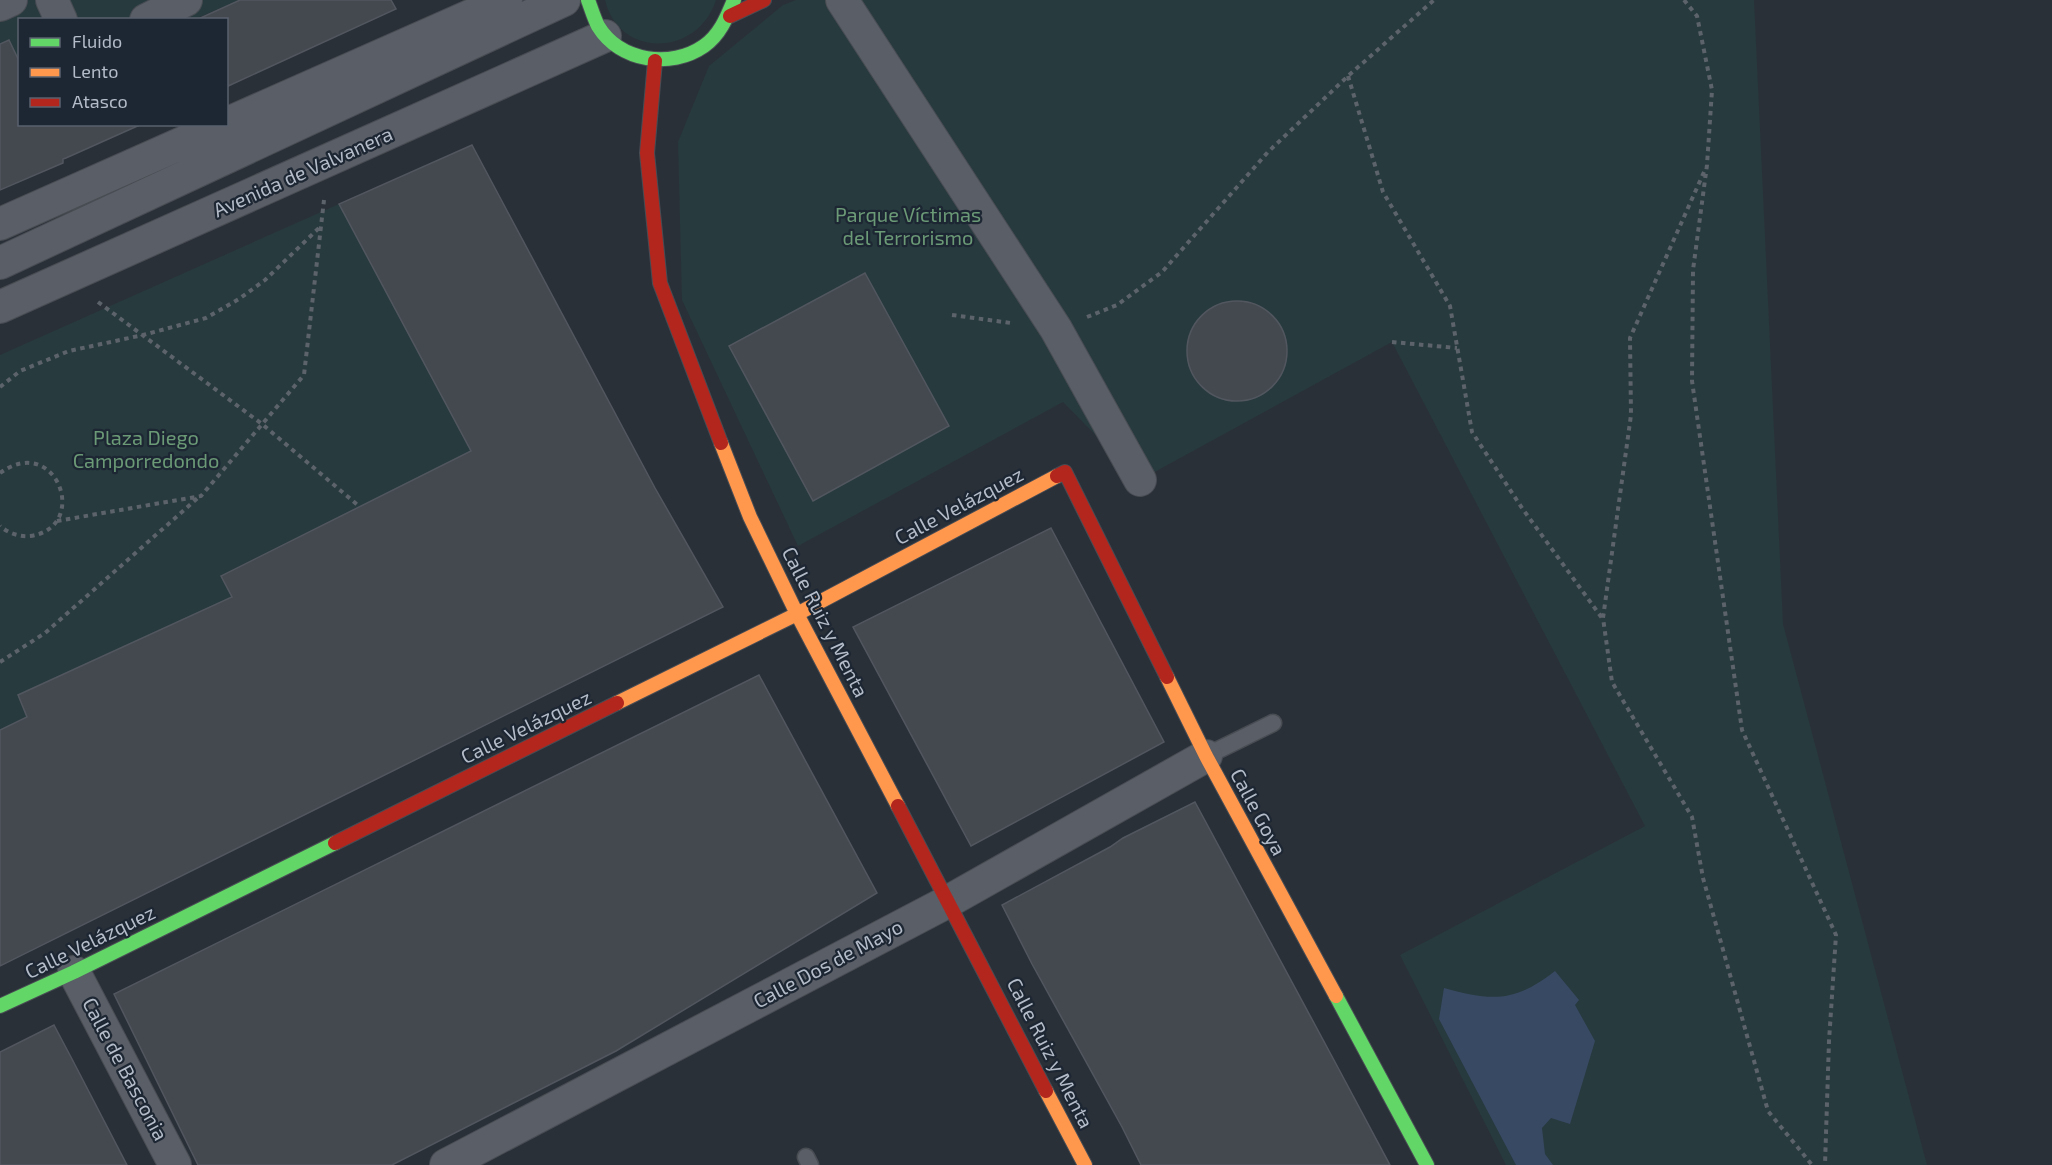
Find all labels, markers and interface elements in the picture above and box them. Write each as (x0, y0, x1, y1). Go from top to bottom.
legend (18, 18, 228, 126)
text: Fluido (72, 30, 122, 52)
text: Lento (72, 60, 118, 82)
text: Atasco (72, 90, 128, 112)
street label: Avenida de Valvanera (209, 121, 396, 221)
park label: Parque Víctimas del Terrorismo (835, 202, 981, 249)
park label: Plaza Diego Camporredondo (73, 425, 219, 472)
street label: Calle Velázquez (890, 461, 1027, 549)
street label: Calle Ruiz y Menta (778, 542, 874, 701)
street label: Calle Velázquez (456, 684, 595, 768)
street label: Calle Goya (1226, 764, 1292, 859)
street label: Calle Velázquez (20, 899, 159, 983)
street label: Calle Dos de Mayo (749, 914, 906, 1013)
street label: Calle Ruiz y Menta (1003, 973, 1099, 1132)
street label: Calle de Basconia (78, 993, 174, 1144)

